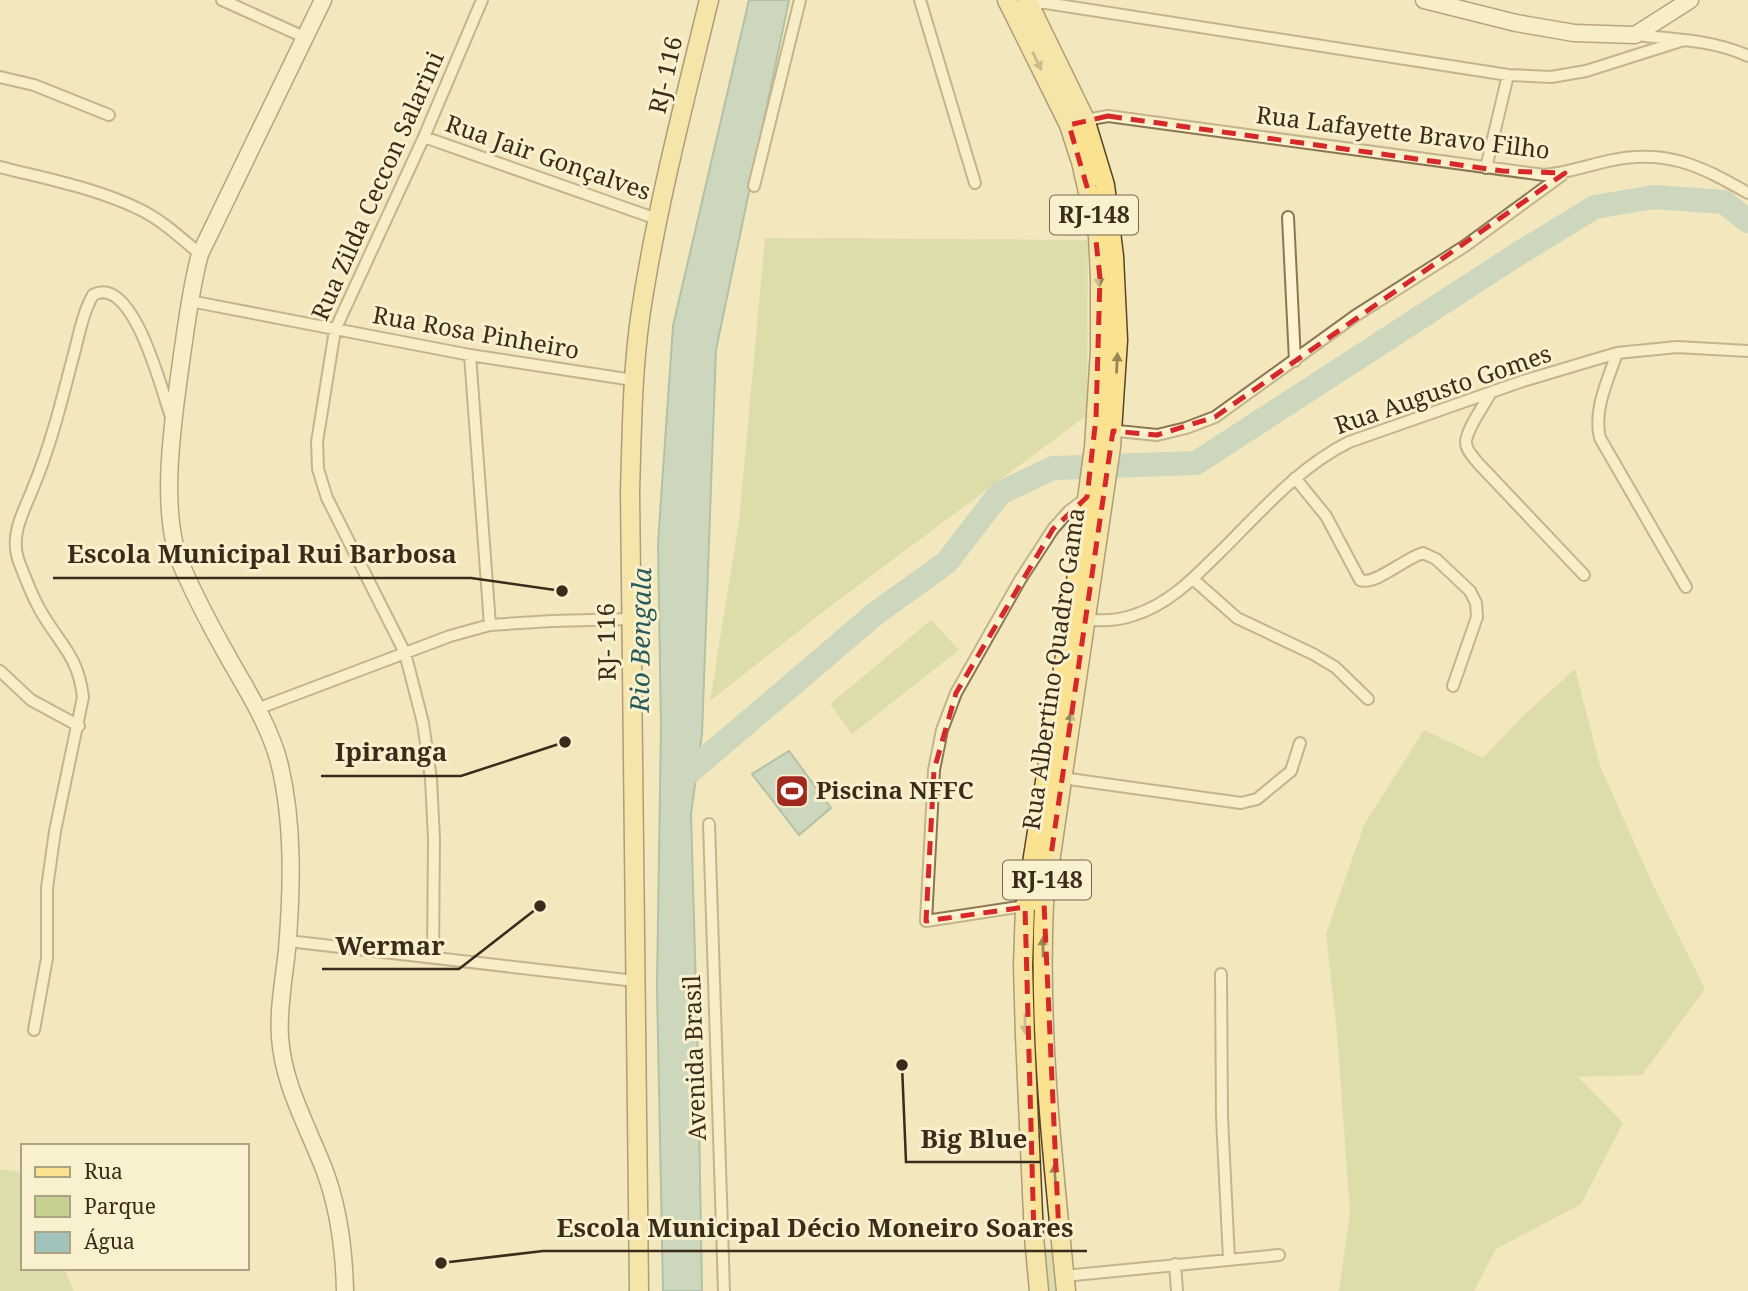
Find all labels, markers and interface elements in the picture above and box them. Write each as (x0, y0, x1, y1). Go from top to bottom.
street label: RJ- 116 (640, 33, 689, 116)
street label: Rua Zilda Ceccon Salarini (302, 45, 451, 325)
one-way arrow (1031, 51, 1042, 72)
street label: Rua Lafayette Bravo Filho (1254, 97, 1552, 166)
street label: Rua Jair Gonçalves (442, 106, 655, 207)
road number: RJ-148 (1050, 196, 1138, 234)
one-way arrow (1094, 267, 1105, 289)
street label: Rua Rosa Pinheiro (370, 297, 582, 366)
street label: Rua Augusto Gomes (1330, 336, 1555, 441)
one-way arrow (1112, 352, 1123, 374)
street label: Rua Albertino Quadro Gama (1014, 505, 1091, 832)
callout: Escola Municipal Rui Barbosa (53, 531, 471, 578)
text: Escola Municipal Rui Barbosa (67, 535, 457, 571)
water label: Rio Bengala (621, 567, 659, 714)
street label: RJ- 116 (588, 603, 623, 681)
one-way arrow (1065, 710, 1076, 732)
callout: Ipiranga (321, 729, 461, 776)
text: Ipiranga (335, 733, 447, 769)
sports icon: Piscina NFFC (773, 772, 811, 810)
place label: Piscina NFFC (816, 773, 974, 806)
road number: RJ-148 (1003, 860, 1091, 900)
callout: Wermar (322, 922, 459, 969)
text: Wermar (335, 927, 445, 963)
one-way arrow (1037, 936, 1049, 958)
street label: Avenida Brasil (674, 974, 713, 1141)
one-way arrow (1019, 1014, 1030, 1036)
callout: Big Blue (906, 1115, 1041, 1162)
text: Big Blue (921, 1120, 1027, 1156)
legend (21, 1144, 248, 1270)
text: Rua (84, 1157, 123, 1185)
one-way arrow (1049, 1163, 1060, 1185)
text: Parque (84, 1192, 156, 1220)
callout: Escola Municipal Décio Moneiro Soares (543, 1204, 1087, 1251)
text: Escola Municipal Décio Moneiro Soares (557, 1209, 1073, 1245)
text: Água (84, 1227, 135, 1255)

